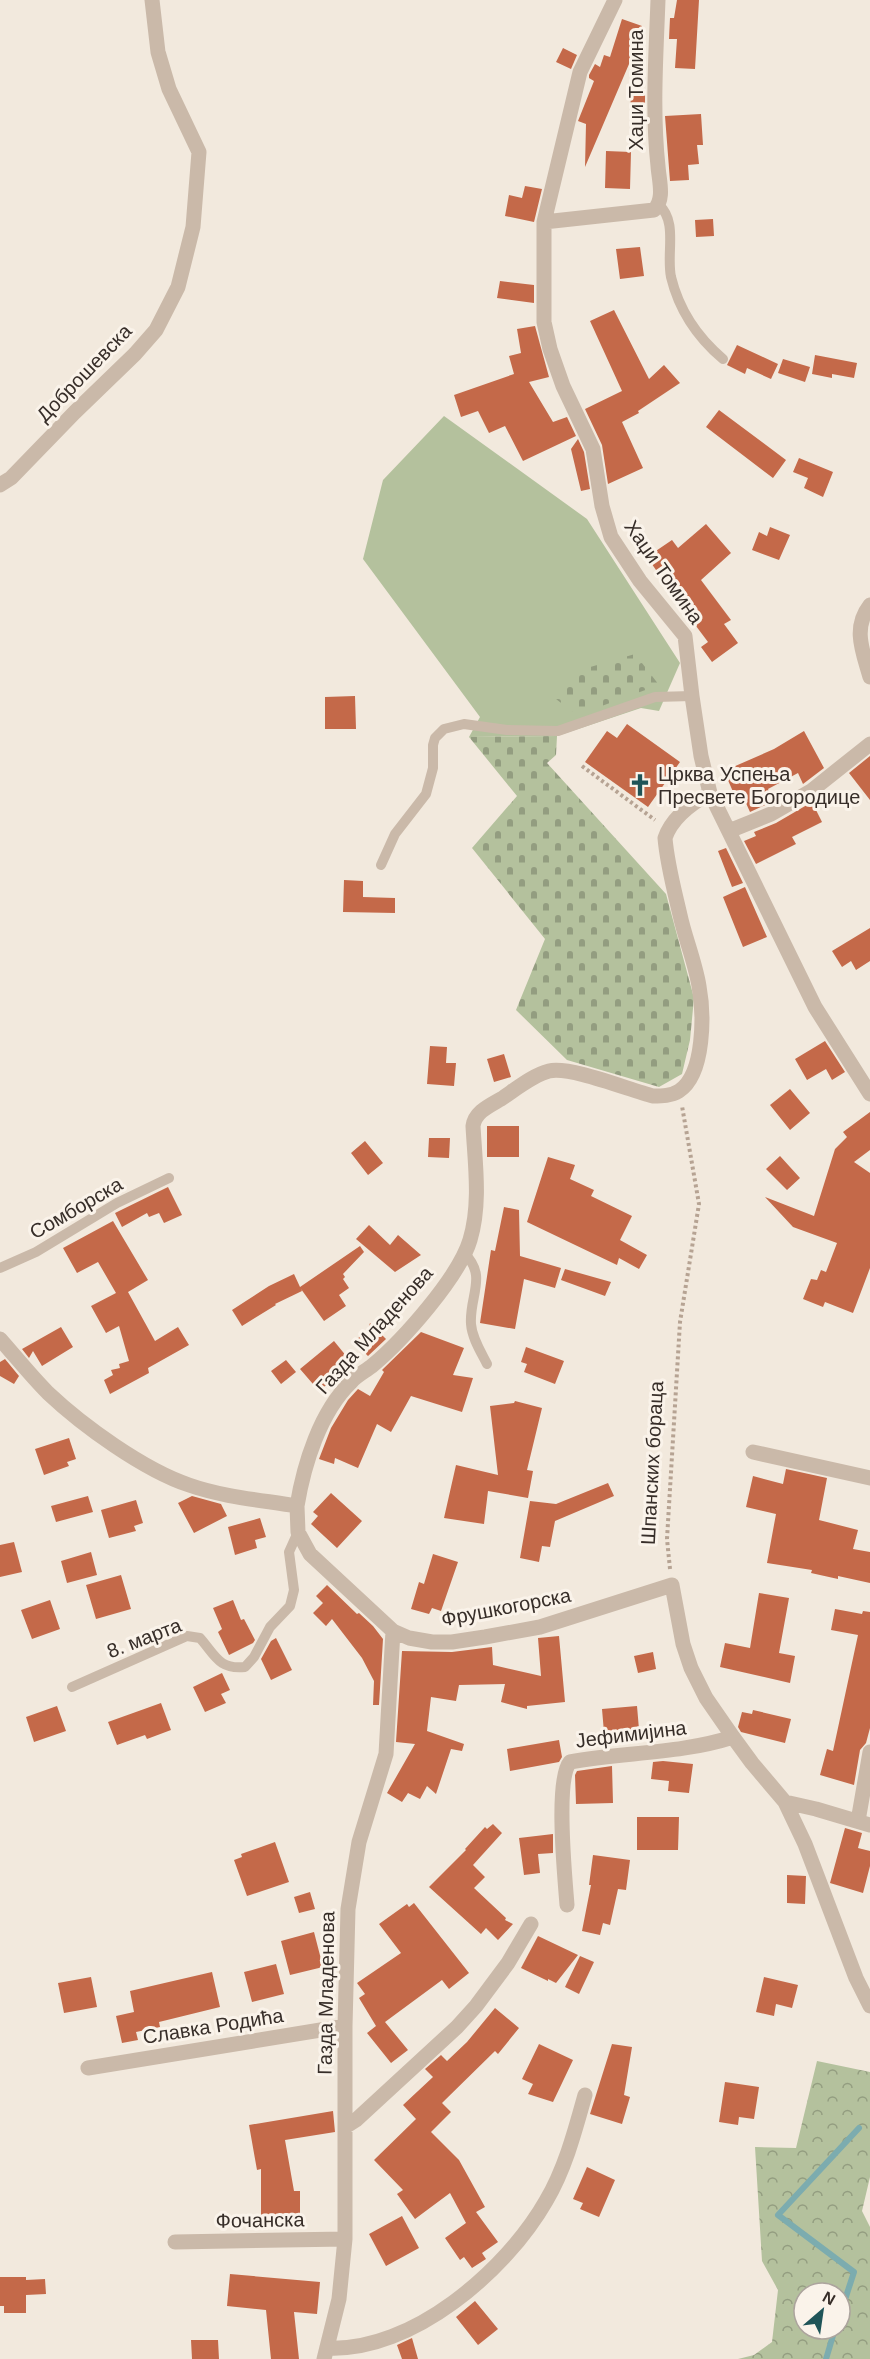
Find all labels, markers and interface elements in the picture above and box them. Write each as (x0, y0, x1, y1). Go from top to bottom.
street label: Хаџи Томина (625, 29, 647, 151)
street label: Доброшевска (32, 319, 136, 426)
street label: Хаџи Томина (620, 516, 708, 629)
place label: Црква Успења Пресвете Богородице (658, 763, 860, 808)
church icon: Црква Успења Пресвете Богородице (627, 772, 653, 798)
street label: Сомборска (26, 1172, 127, 1243)
street label: Газда Младенова (311, 1261, 438, 1398)
street label: Шпанских бораца (637, 1380, 667, 1546)
street label: Фрушкогорска (439, 1583, 574, 1630)
street label: 8. марта (104, 1613, 185, 1662)
street label: Јефимијина (574, 1716, 689, 1752)
street label: Газда Младенова (314, 1910, 338, 2075)
street label: Славка Родића (141, 2004, 286, 2048)
street label: Фочанска (215, 2208, 305, 2232)
north arrow (792, 2281, 852, 2341)
text: N (820, 2288, 838, 2309)

